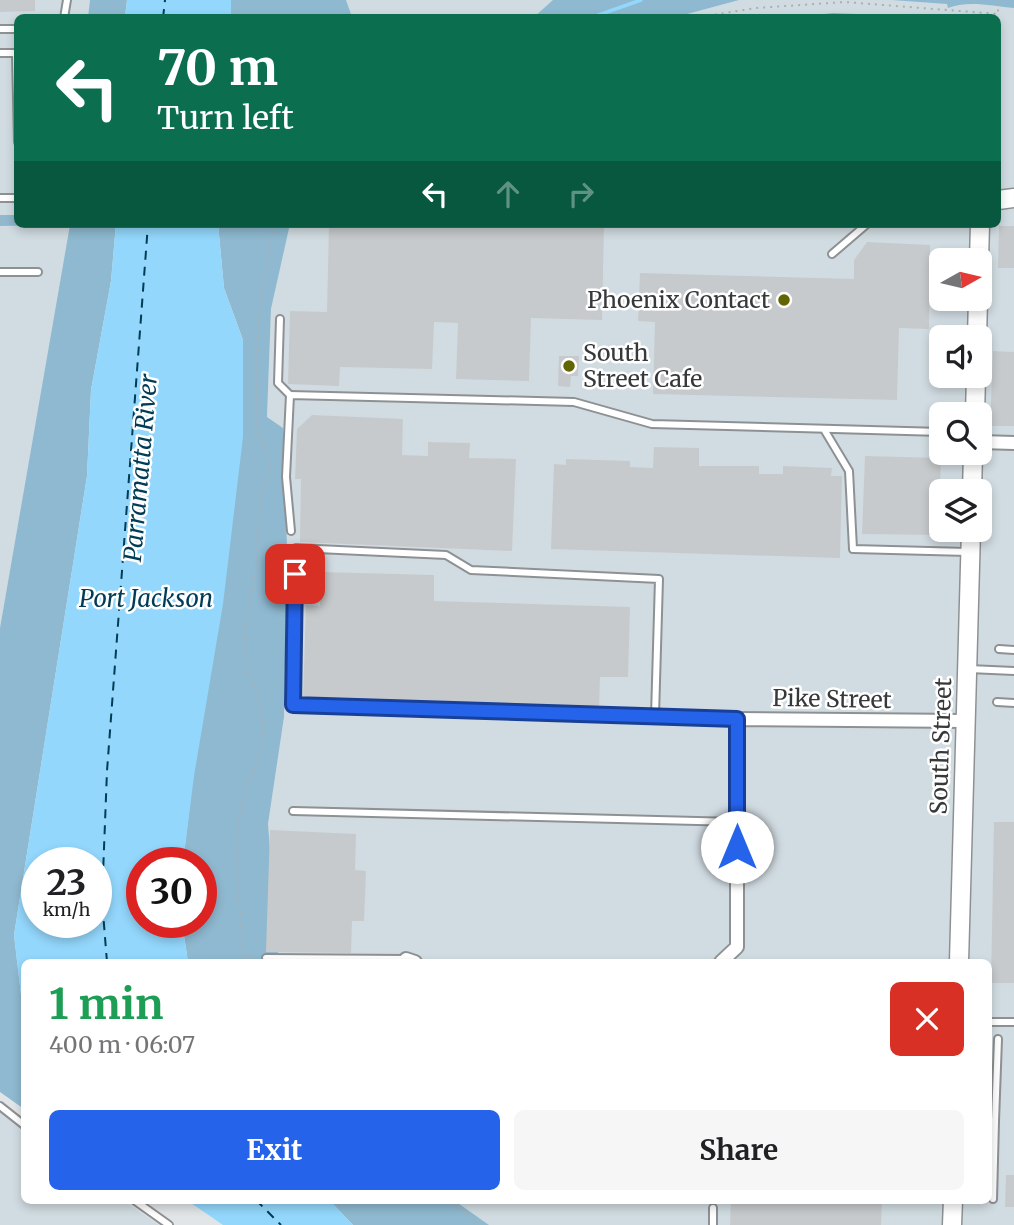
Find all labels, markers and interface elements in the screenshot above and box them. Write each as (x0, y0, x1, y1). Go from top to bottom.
text: 70 m (157, 37, 278, 98)
icon: left (42, 42, 133, 133)
text: Turn left (157, 98, 294, 138)
icon: left (416, 175, 454, 213)
icon: ahead (489, 175, 527, 213)
icon: right (562, 175, 600, 213)
north arrow (929, 248, 992, 312)
map controls (929, 248, 992, 542)
place label: Phoenix Contact (587, 285, 770, 314)
marker: Phoenix Contact (776, 292, 792, 308)
button: sound (929, 325, 992, 388)
place label: South Street Cafe (583, 338, 702, 393)
marker: South Street Cafe (561, 358, 577, 374)
water label: Parramatta River (117, 371, 164, 563)
button: search (929, 402, 992, 465)
button: layers (929, 479, 992, 542)
pin (265, 544, 325, 604)
icon: arrive (276, 555, 314, 593)
water label: Port Jackson (79, 583, 213, 614)
street label: South Street (924, 677, 957, 815)
street label: Pike Street (772, 683, 892, 714)
position arrow (700, 810, 774, 884)
speed limit sign: 30 (126, 847, 217, 938)
text: 23 (47, 861, 86, 905)
text: km/h (43, 898, 90, 921)
text: 1 min (49, 978, 163, 1030)
button: close (890, 982, 964, 1056)
text: 400 m · 06:07 (49, 1030, 195, 1059)
button: Exit (49, 1110, 500, 1190)
button: Share (514, 1110, 964, 1190)

